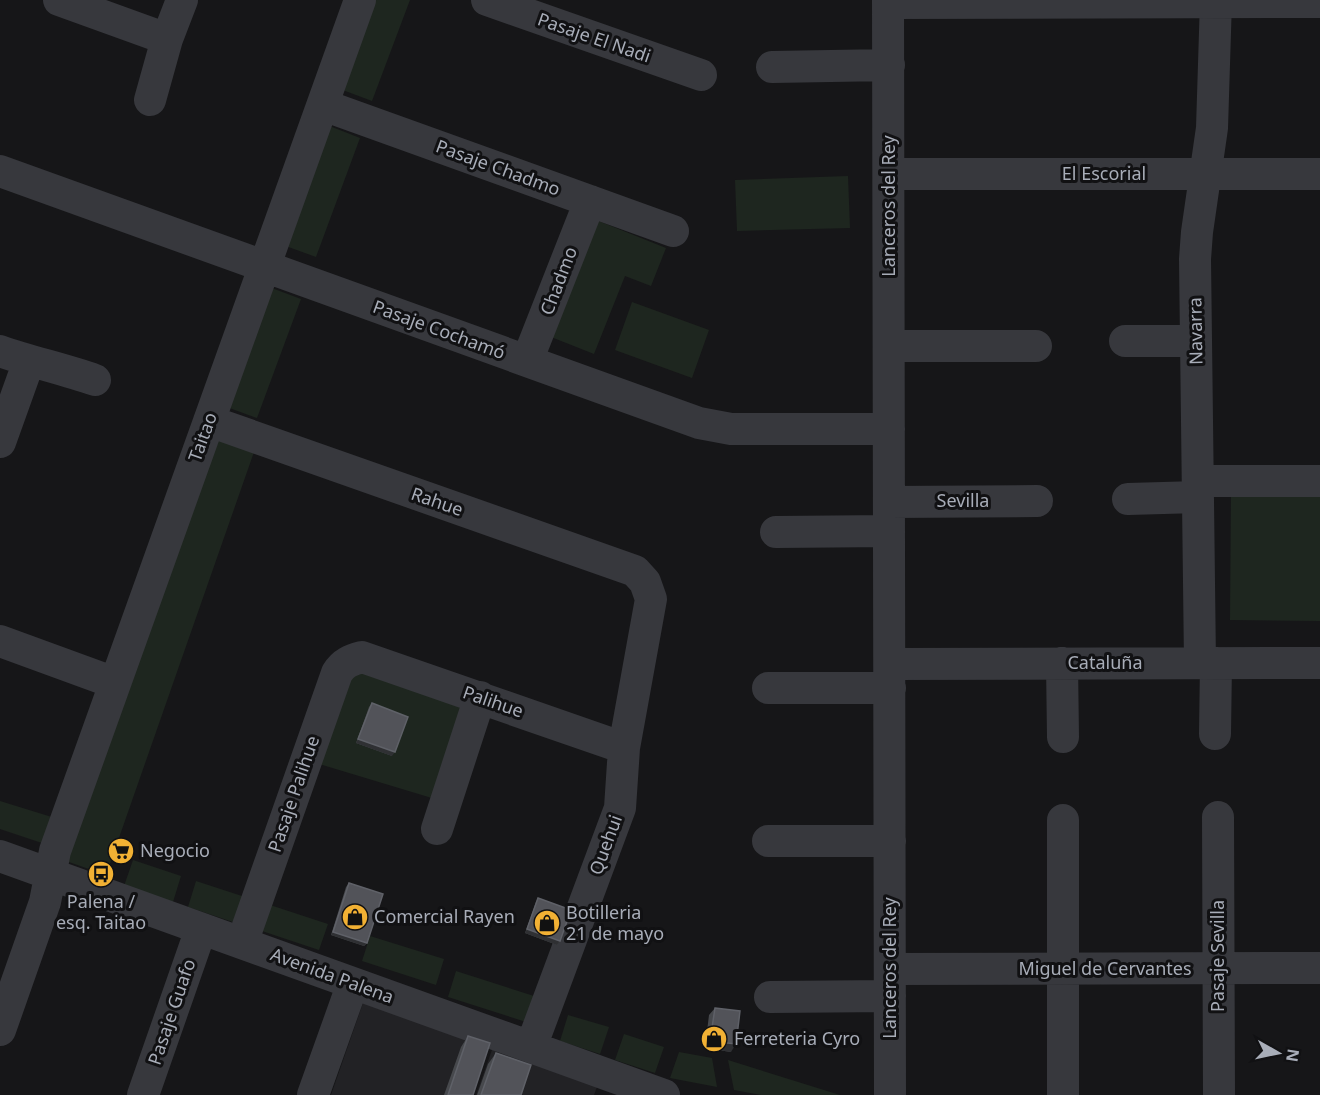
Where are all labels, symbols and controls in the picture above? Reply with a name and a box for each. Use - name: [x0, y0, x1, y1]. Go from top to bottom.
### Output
- street label: Pasaje El Nadi: [535, 6, 654, 68]
- street label: Pasaje Chadmo: [433, 133, 564, 201]
- street label: Lanceros del Rey: [876, 134, 900, 277]
- street label: El Escorial: [1062, 161, 1146, 185]
- street label: Chadmo: [534, 243, 582, 318]
- street label: Pasaje Cochamó: [370, 294, 509, 364]
- street label: Navarra: [1182, 297, 1208, 365]
- street label: Taitao: [182, 409, 222, 465]
- street label: Rahue: [408, 481, 467, 521]
- street label: Sevilla: [937, 488, 989, 512]
- street label: Cataluña: [1067, 650, 1143, 674]
- street label: Palihue: [460, 680, 527, 723]
- street label: Pasaje Palihue: [262, 732, 324, 855]
- street label: Quehui: [583, 811, 627, 878]
- supermarket icon: Negocio: [106, 836, 136, 866]
- place label: Negocio: [140, 838, 210, 862]
- bus stop icon: Palena / esq. Taitao: [86, 859, 116, 889]
- place label: Palena / esq. Taitao: [56, 889, 146, 934]
- street label: Lanceros del Rey: [877, 896, 901, 1039]
- place label: Botilleria 21 de mayo: [566, 900, 664, 945]
- street label: Pasaje Sevilla: [1205, 900, 1229, 1012]
- shop icon: Comercial Rayen: [340, 902, 370, 932]
- place label: Comercial Rayen: [374, 904, 515, 928]
- shop icon: Botilleria 21 de mayo: [532, 908, 562, 938]
- street label: Avenida Palena: [267, 942, 397, 1008]
- street label: Pasaje Guafo: [142, 955, 200, 1068]
- street label: Miguel de Cervantes: [1018, 956, 1192, 980]
- north arrow: [1248, 1023, 1308, 1083]
- shop icon: Ferreteria Cyro: [699, 1024, 729, 1054]
- place label: Ferreteria Cyro: [734, 1026, 860, 1050]
- text: N: [1281, 1047, 1305, 1063]

